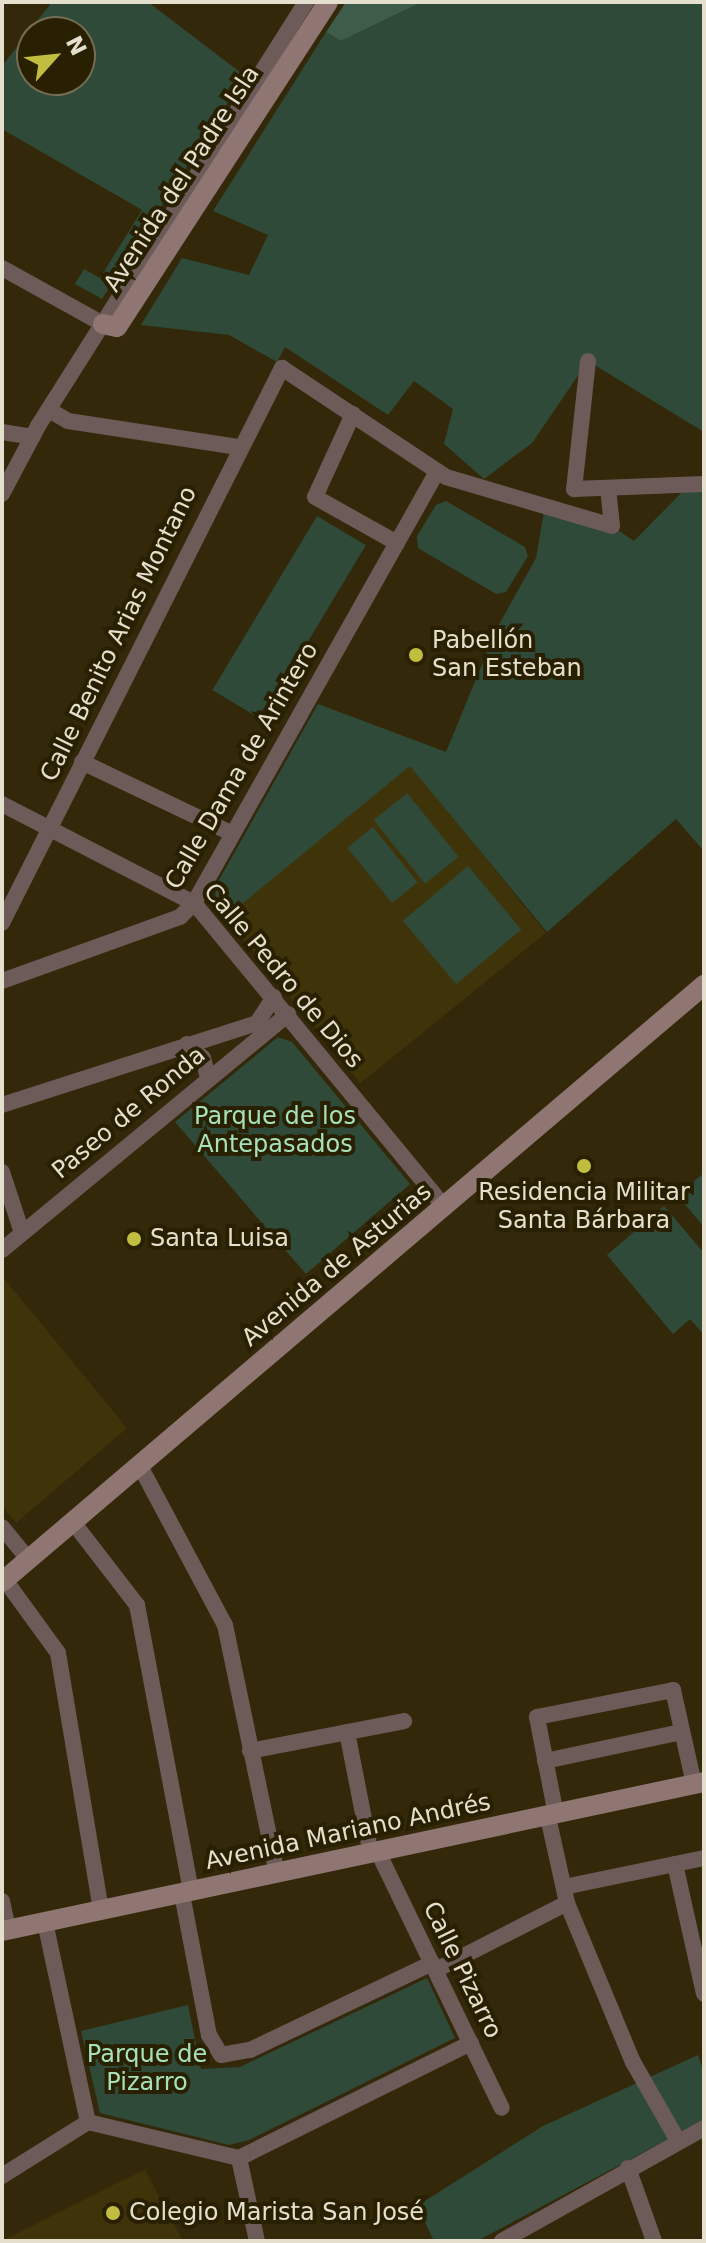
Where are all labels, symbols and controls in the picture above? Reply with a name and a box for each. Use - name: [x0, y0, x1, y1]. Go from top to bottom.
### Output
- north arrow: [16, 16, 96, 96]
- text: N: [61, 32, 91, 60]
- street label: Avenida del Padre Isla: [98, 61, 266, 297]
- street label: Calle Benito Arias Montano: [35, 482, 203, 786]
- place label: Pabellón San Esteban: [432, 627, 582, 683]
- street label: Calle Dama de Arintero: [160, 638, 324, 894]
- marker: Pabellón San Esteban: [407, 646, 425, 664]
- street label: Calle Pedro de Dios: [197, 878, 369, 1074]
- street label: Paseo de Ronda: [47, 1041, 211, 1185]
- park label: Parque de los Antepasados: [194, 1103, 356, 1159]
- marker: Residencia Militar Santa Bárbara: [575, 1157, 593, 1175]
- street label: Avenida de Asturias: [236, 1177, 438, 1353]
- place label: Residencia Militar Santa Bárbara: [478, 1179, 690, 1235]
- place label: Santa Luisa: [150, 1225, 289, 1253]
- marker: Santa Luisa: [125, 1230, 143, 1248]
- street label: Avenida Mariano Andrés: [203, 1788, 493, 1876]
- street label: Calle Pizarro: [416, 1897, 508, 2043]
- park label: Parque de Pizarro: [87, 2041, 207, 2097]
- place label: Colegio Marista San José: [129, 2199, 424, 2227]
- marker: Colegio Marista San José: [104, 2204, 122, 2222]

